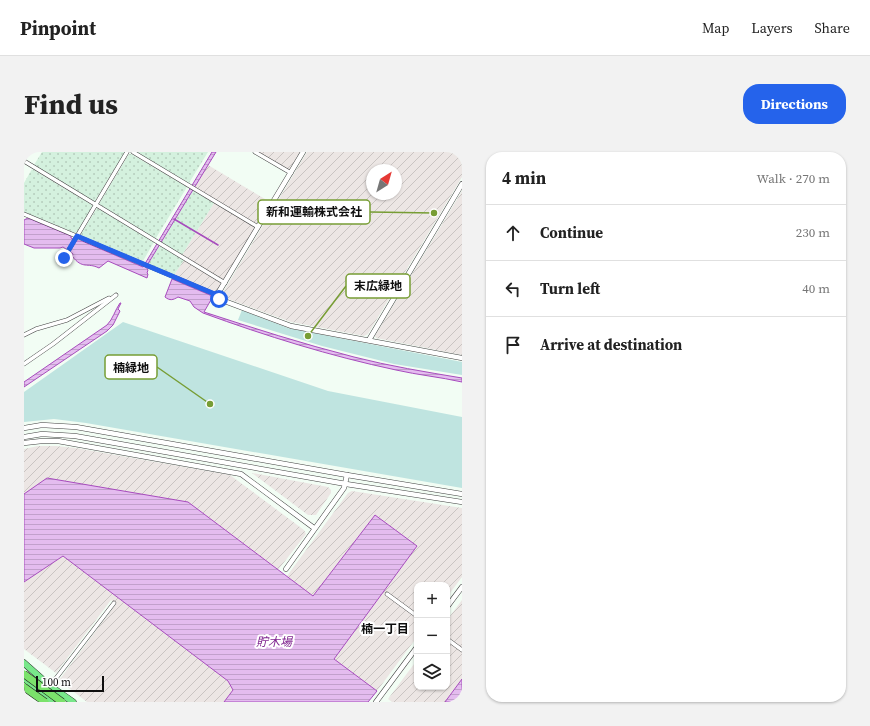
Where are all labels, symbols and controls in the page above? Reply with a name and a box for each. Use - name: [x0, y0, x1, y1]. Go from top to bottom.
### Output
- text: Pinpoint: [20, 15, 96, 41]
- text: Map: [702, 18, 729, 38]
- text: Layers: [751, 18, 793, 38]
- text: Share: [815, 18, 850, 38]
- button: Directions: [743, 84, 846, 124]
- text: Find us: [24, 85, 118, 123]
- north arrow: [366, 164, 402, 200]
- text: 4 min: [502, 166, 546, 190]
- text: Walk · 270 m: [757, 170, 830, 187]
- callout: 新和運輸株式会社: [258, 200, 370, 224]
- text: 新和運輸株式会社: [266, 204, 362, 220]
- icon: ahead: [502, 222, 524, 244]
- text: Continue: [540, 222, 603, 243]
- text: 230 m: [796, 224, 830, 241]
- route end: [55, 249, 73, 267]
- callout: 末広緑地: [346, 274, 410, 298]
- text: 末広緑地: [354, 278, 402, 294]
- icon: left: [502, 278, 524, 300]
- text: Turn left: [540, 278, 600, 299]
- text: 40 m: [802, 280, 830, 297]
- route start: [210, 290, 228, 308]
- icon: arrive: [502, 334, 524, 356]
- text: Arrive at destination: [540, 334, 682, 355]
- callout: 楠緑地: [105, 355, 157, 379]
- text: 楠緑地: [113, 360, 149, 376]
- map controls: [414, 582, 450, 690]
- button: +: [414, 582, 450, 618]
- button: −: [414, 618, 450, 654]
- district label: 楠一丁目: [361, 621, 409, 637]
- water label: 貯木場: [256, 634, 294, 650]
- button: layers: [414, 654, 450, 690]
- scale bar: [36, 674, 104, 693]
- text: 100 m: [42, 675, 71, 690]

